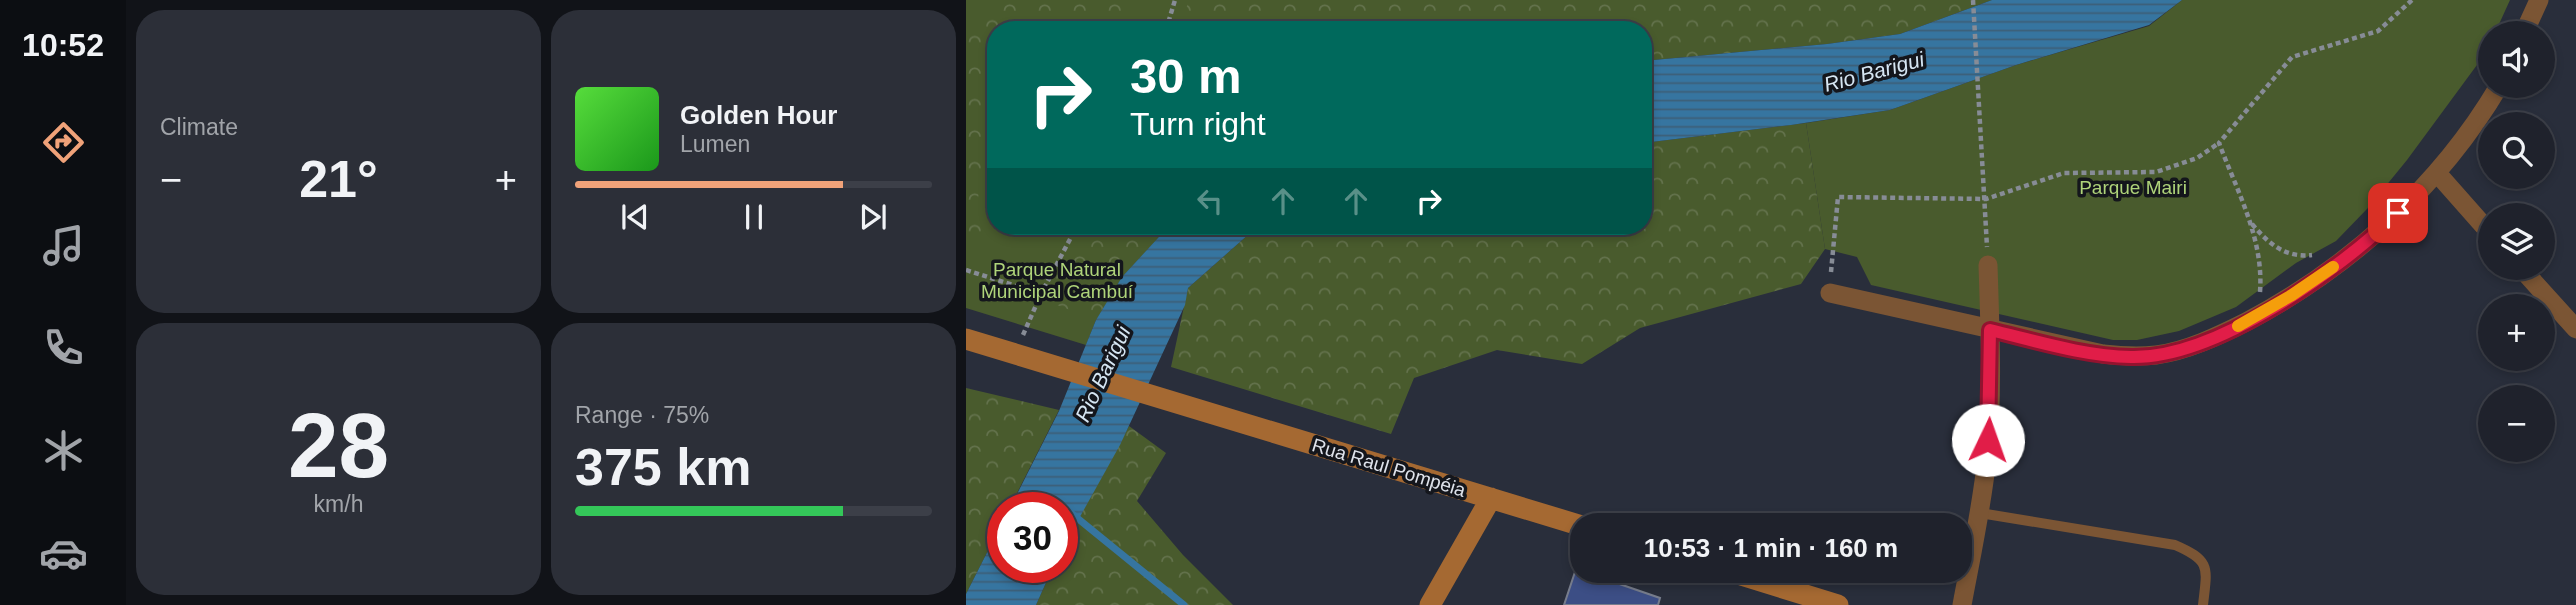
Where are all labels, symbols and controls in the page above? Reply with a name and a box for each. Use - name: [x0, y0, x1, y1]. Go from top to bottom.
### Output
- map controls: [2478, 21, 2555, 462]
- button: sound: [2478, 21, 2555, 98]
- text: 10:52: [22, 27, 104, 63]
- water label: Rio Barigui: [1821, 47, 1928, 96]
- icon: right: [1015, 49, 1106, 140]
- text: 30 m: [1130, 49, 1242, 103]
- text: Golden Hour: [680, 100, 837, 130]
- text: Turn right: [1130, 106, 1266, 142]
- button: search: [2478, 112, 2555, 189]
- text: Climate: [160, 114, 238, 140]
- icon: directions: [39, 118, 88, 167]
- text: Lumen: [680, 131, 750, 157]
- text: 21°: [299, 150, 378, 208]
- text: −: [160, 159, 182, 201]
- text: +: [495, 159, 517, 201]
- park label: Parque Mairi: [2079, 177, 2187, 198]
- icon: left: [1191, 182, 1229, 220]
- icon: ahead: [1264, 182, 1302, 220]
- icon: ahead: [1337, 182, 1375, 220]
- icon: right: [1410, 182, 1448, 220]
- pin: [2368, 183, 2428, 243]
- icon: arrive: [2379, 194, 2417, 232]
- icon: previous: [616, 198, 654, 236]
- icon: pause: [735, 198, 773, 236]
- icon: next: [854, 198, 892, 236]
- button: layers: [2478, 203, 2555, 280]
- icon: music: [39, 221, 88, 270]
- park label: Parque Natural Municipal Cambuí: [981, 259, 1134, 302]
- button: +: [2478, 294, 2555, 371]
- water label: Rio Barigui: [1070, 321, 1135, 425]
- icon: phone: [39, 323, 88, 372]
- button: −: [2478, 385, 2555, 462]
- text: 28: [288, 395, 389, 496]
- text: Range · 75%: [575, 402, 709, 428]
- position arrow: [1951, 403, 2025, 477]
- icon: climate: [39, 426, 88, 475]
- street label: Rua Raul Pompéia: [1310, 434, 1469, 501]
- text: 375 km: [575, 438, 751, 496]
- text: km/h: [314, 491, 363, 517]
- speed limit sign: 30: [987, 492, 1078, 583]
- icon: car: [39, 529, 88, 578]
- text: 10:53 · 1 min · 160 m: [1644, 533, 1898, 563]

